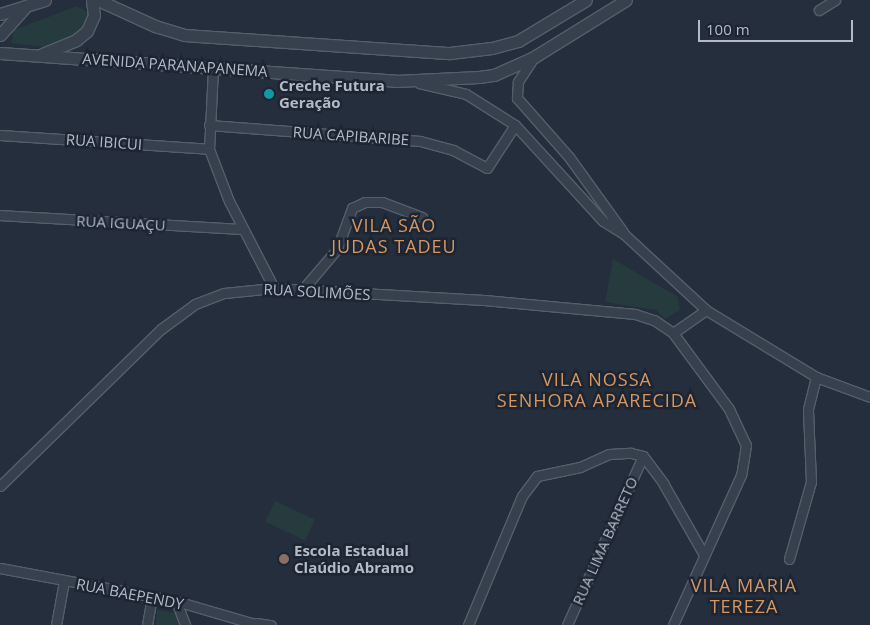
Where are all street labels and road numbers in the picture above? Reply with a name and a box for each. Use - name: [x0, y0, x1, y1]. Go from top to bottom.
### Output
- street label: AVENIDA PARANAPANEMA: [82, 50, 268, 80]
- street label: RUA CAPIBARIBE: [292, 123, 410, 149]
- street label: RUA IBICUI: [65, 130, 143, 154]
- street label: RUA IGUAÇU: [76, 212, 166, 234]
- street label: RUA SOLIMÕES: [263, 280, 371, 304]
- street label: RUA LIMA BARRETO: [569, 474, 641, 608]
- street label: RUA BAEPENDY: [75, 575, 185, 613]

